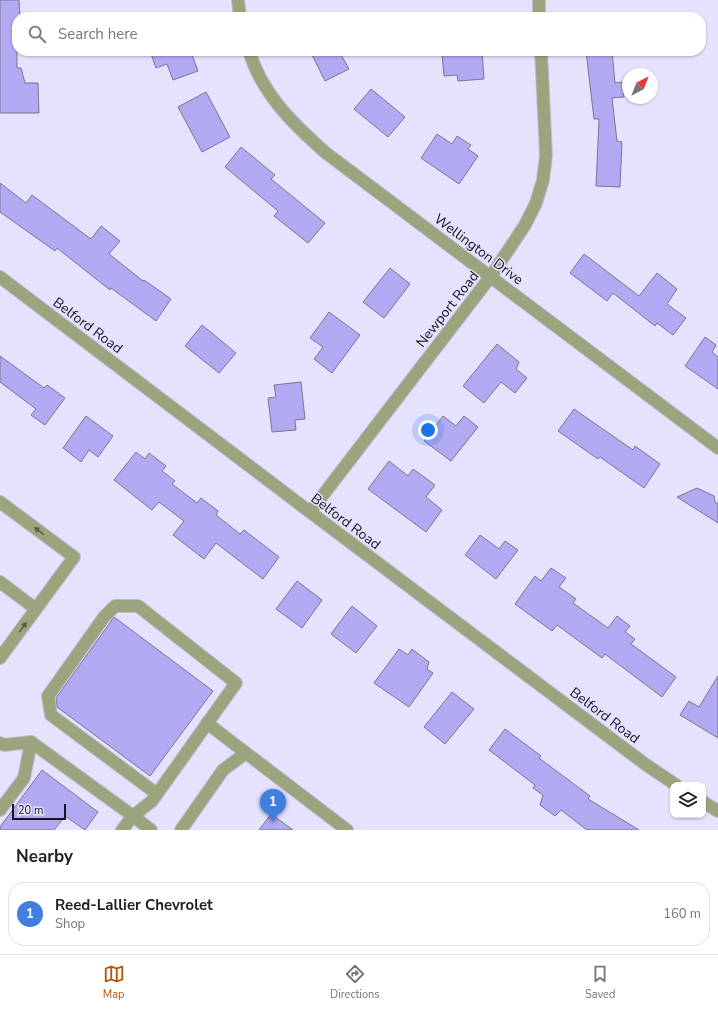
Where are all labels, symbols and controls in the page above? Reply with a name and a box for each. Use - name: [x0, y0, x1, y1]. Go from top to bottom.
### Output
- search box: [12, 12, 706, 56]
- icon: search: [26, 23, 48, 45]
- text: Search here: [58, 24, 138, 44]
- north arrow: [622, 68, 658, 104]
- street label: Wellington Drive: [430, 210, 527, 289]
- street label: Newport Road: [412, 267, 483, 351]
- street label: Belford Road: [49, 293, 126, 358]
- your location: [418, 420, 438, 440]
- street label: Belford Road: [307, 489, 384, 554]
- one-way arrow: [33, 526, 44, 535]
- one-way arrow: [19, 621, 27, 632]
- street label: Belford Road: [566, 683, 643, 748]
- map controls: [670, 782, 706, 818]
- button: layers: [670, 782, 706, 818]
- pin: 1: [260, 789, 286, 822]
- scale bar: [12, 802, 66, 821]
- text: 20 m: [18, 803, 43, 818]
- text: Nearby: [16, 845, 73, 868]
- text: Reed-Lallier Chevrolet: [55, 895, 213, 915]
- text: 1: [26, 905, 34, 923]
- text: 160 m: [663, 905, 701, 923]
- text: Shop: [55, 915, 85, 933]
- tab: Map: [103, 963, 125, 1002]
- tab: Directions: [330, 963, 380, 1002]
- tab: Saved: [585, 963, 615, 1002]

